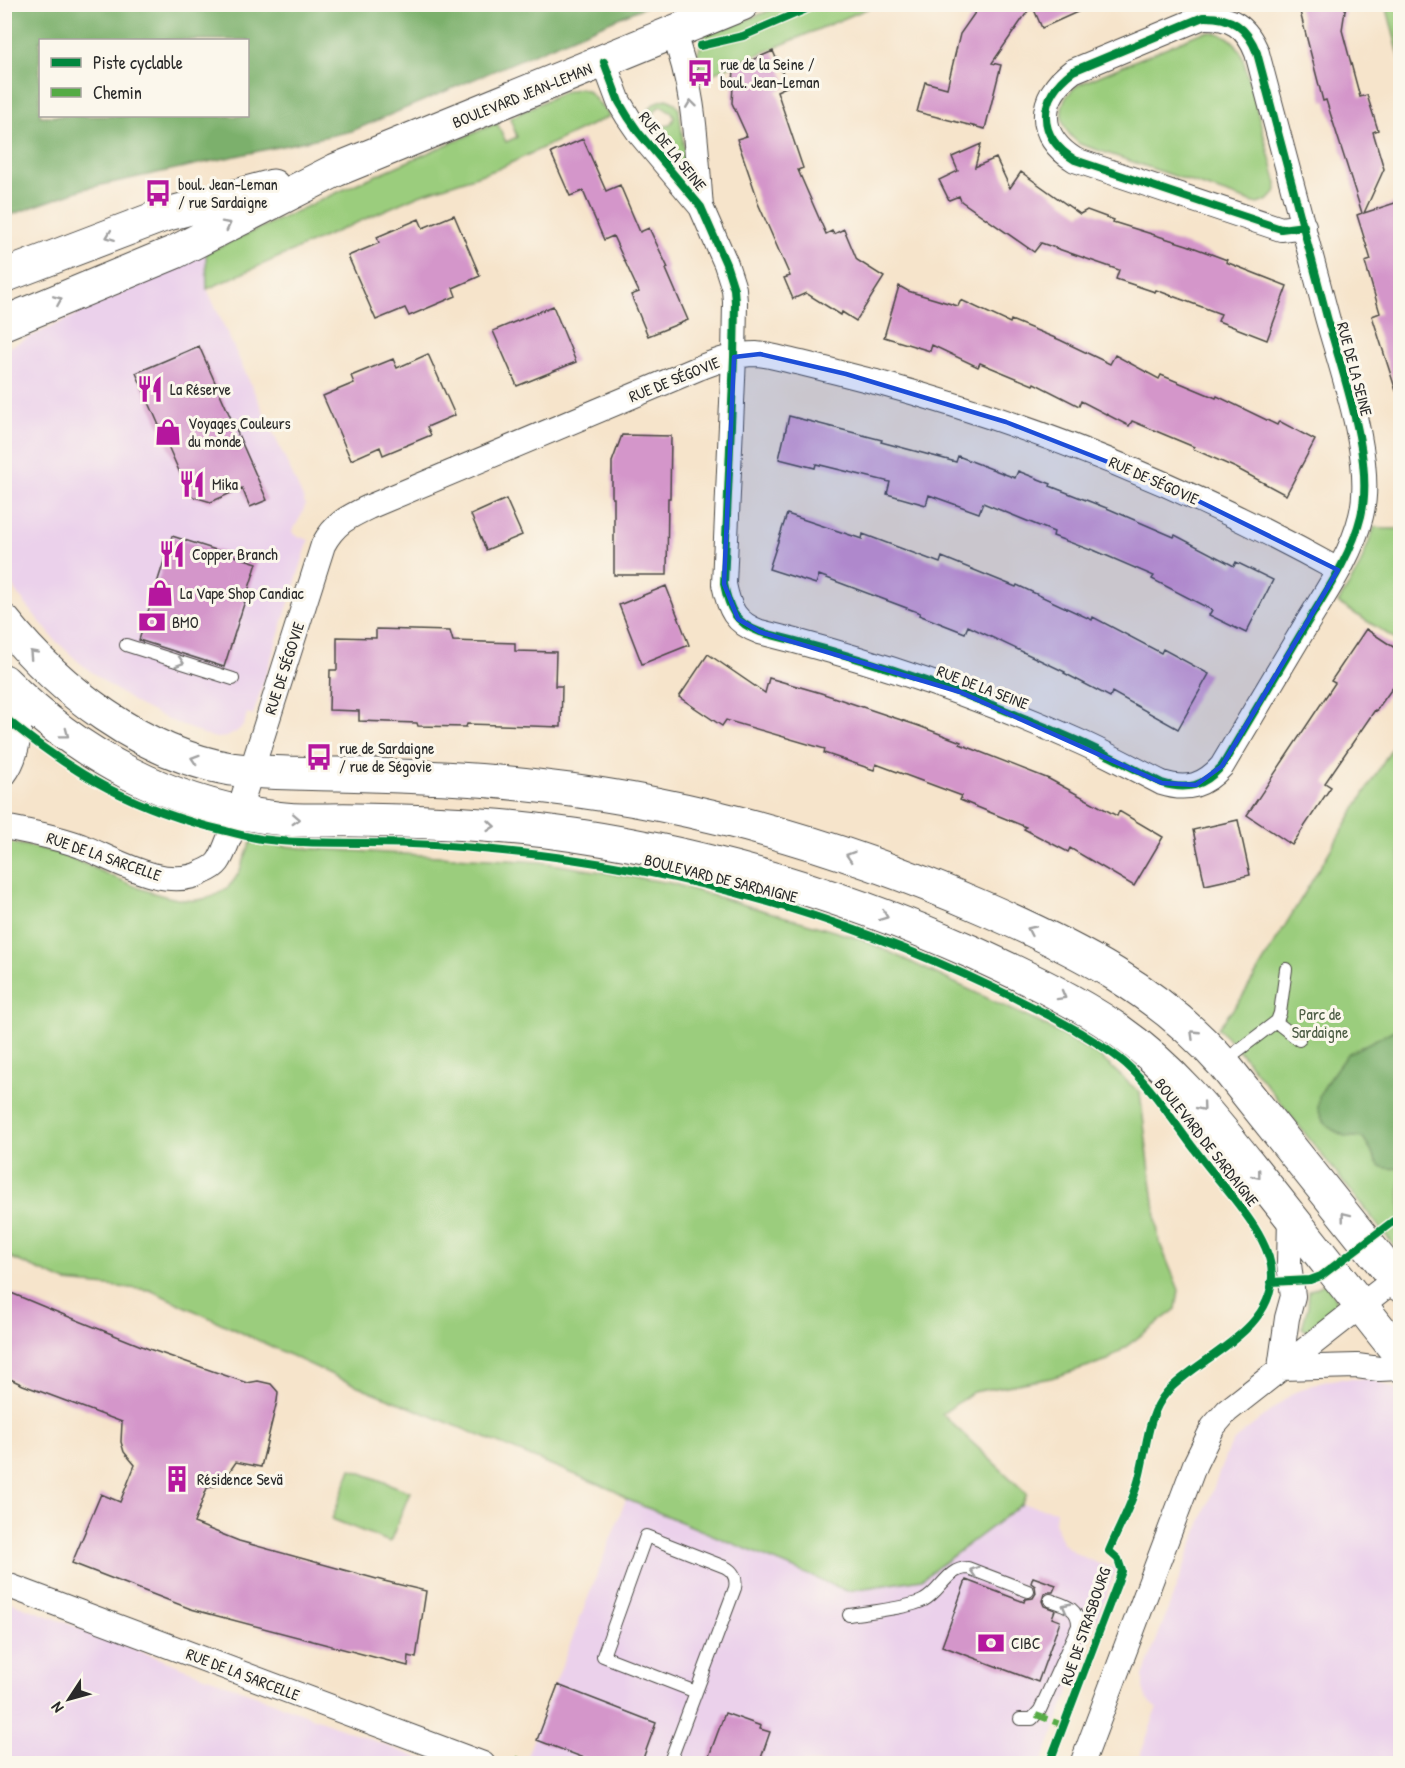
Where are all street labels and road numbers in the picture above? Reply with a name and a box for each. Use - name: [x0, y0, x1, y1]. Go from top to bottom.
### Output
- street label: BOULEVARD JEAN-LEMAN: [449, 57, 595, 133]
- street label: RUE DE LA SEINE: [634, 107, 712, 195]
- street label: RUE DE LA SEINE: [1332, 320, 1378, 418]
- street label: RUE DE SÉGOVIE: [625, 351, 723, 407]
- street label: RUE DE SÉGOVIE: [1106, 450, 1202, 510]
- street label: RUE DE SÉGOVIE: [259, 619, 309, 717]
- street label: RUE DE LA SEINE: [934, 659, 1032, 715]
- street label: RUE DE LA SARCELLE: [44, 826, 164, 886]
- street label: BOULEVARD DE SARDAIGNE: [642, 848, 800, 908]
- street label: BOULEVARD DE SARDAIGNE: [1150, 1073, 1264, 1211]
- street label: RUE DE STRASBOURG: [1055, 1564, 1116, 1688]
- street label: RUE DE LA SARCELLE: [183, 1642, 303, 1706]

